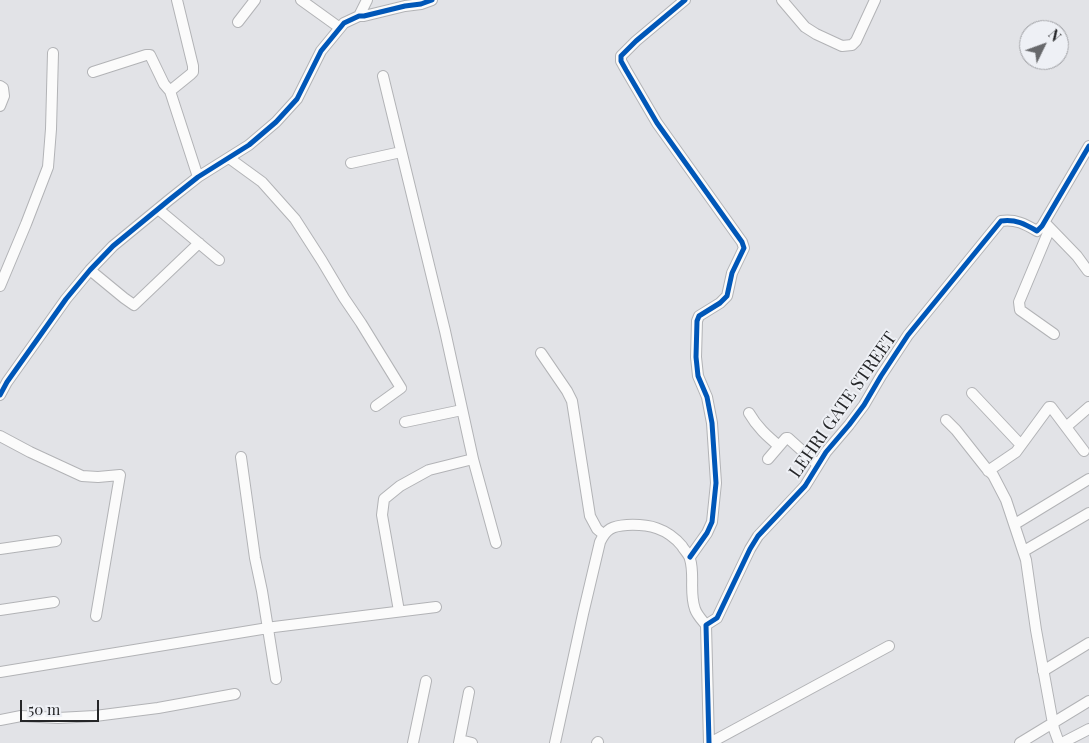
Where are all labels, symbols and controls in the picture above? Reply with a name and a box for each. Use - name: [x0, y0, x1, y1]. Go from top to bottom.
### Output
- north arrow: [1019, 20, 1069, 70]
- text: N: [1044, 25, 1065, 45]
- street label: LEHRI GATE STREET: [785, 328, 901, 482]
- scale bar: [22, 690, 101, 722]
- text: 50 m: [28, 699, 60, 719]

